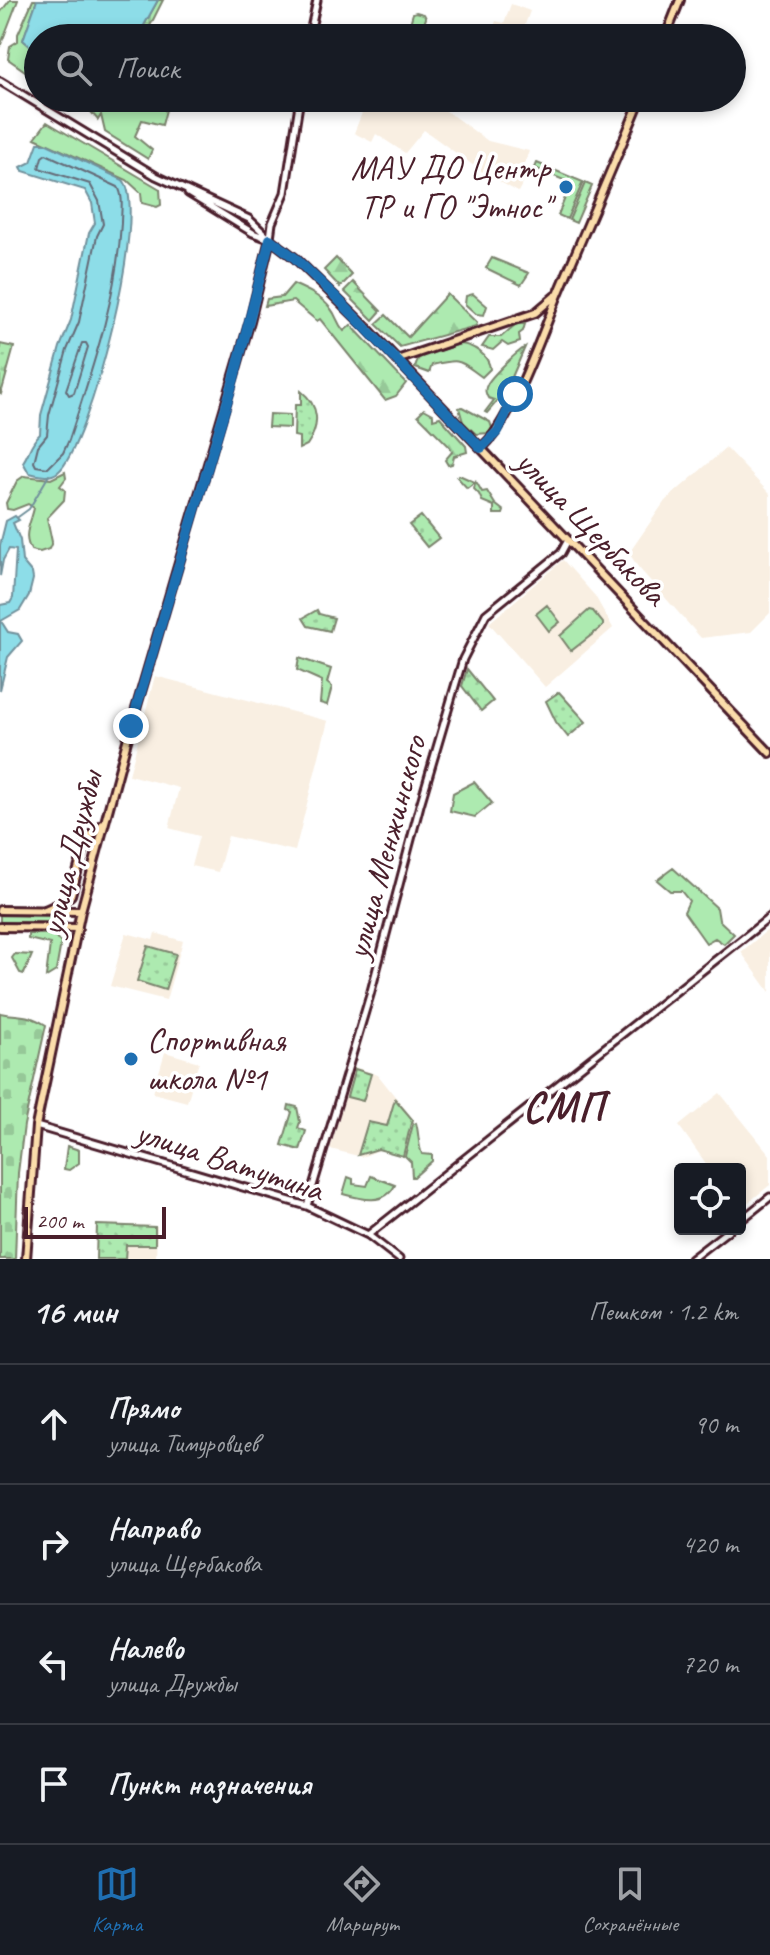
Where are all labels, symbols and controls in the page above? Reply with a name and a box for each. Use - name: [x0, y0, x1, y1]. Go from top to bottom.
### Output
- search box: [24, 24, 746, 112]
- icon: search: [52, 46, 96, 90]
- text: Поиск: [116, 49, 179, 87]
- place label: МАУ ДО Центр ТР и ГО "Этнос": [351, 146, 557, 228]
- marker: МАУ ДО Центр ТР и ГО "Этнос": [557, 178, 575, 196]
- route start: [497, 376, 533, 412]
- street label: улица Щербакова: [505, 439, 678, 616]
- route end: [113, 708, 149, 744]
- street label: улица Менжинского: [335, 729, 436, 965]
- street label: улица Дружбы: [29, 763, 112, 942]
- place label: Спортивная школа №1: [147, 1018, 287, 1100]
- marker: Спортивная школа №1: [122, 1050, 140, 1068]
- district label: СМП: [523, 1081, 611, 1134]
- street label: улица Ватутина: [129, 1109, 331, 1212]
- map controls: [674, 1163, 746, 1235]
- button: locate: [674, 1163, 746, 1235]
- scale bar: [24, 1203, 166, 1239]
- text: 200 m: [36, 1207, 83, 1235]
- text: 16 мин: [32, 1290, 117, 1333]
- text: Пешком · 1.2 km: [589, 1295, 738, 1328]
- text: Прямо: [108, 1389, 179, 1427]
- icon: ahead: [32, 1402, 76, 1446]
- text: 90 m: [694, 1408, 738, 1441]
- text: улица Тимуровцев: [108, 1427, 258, 1460]
- text: Направо: [108, 1509, 200, 1547]
- icon: right: [32, 1522, 76, 1566]
- text: 420 m: [682, 1528, 738, 1561]
- text: улица Щербакова: [108, 1547, 261, 1580]
- text: Налево: [108, 1629, 184, 1667]
- icon: left: [32, 1642, 76, 1686]
- text: 720 m: [682, 1648, 738, 1681]
- text: улица Дружбы: [108, 1667, 236, 1700]
- icon: arrive: [32, 1762, 76, 1806]
- text: Пункт назначения: [108, 1765, 311, 1803]
- tab: Карта: [92, 1862, 142, 1938]
- tab: Маршрут: [326, 1862, 399, 1938]
- tab: Сохранённые: [583, 1862, 678, 1938]

